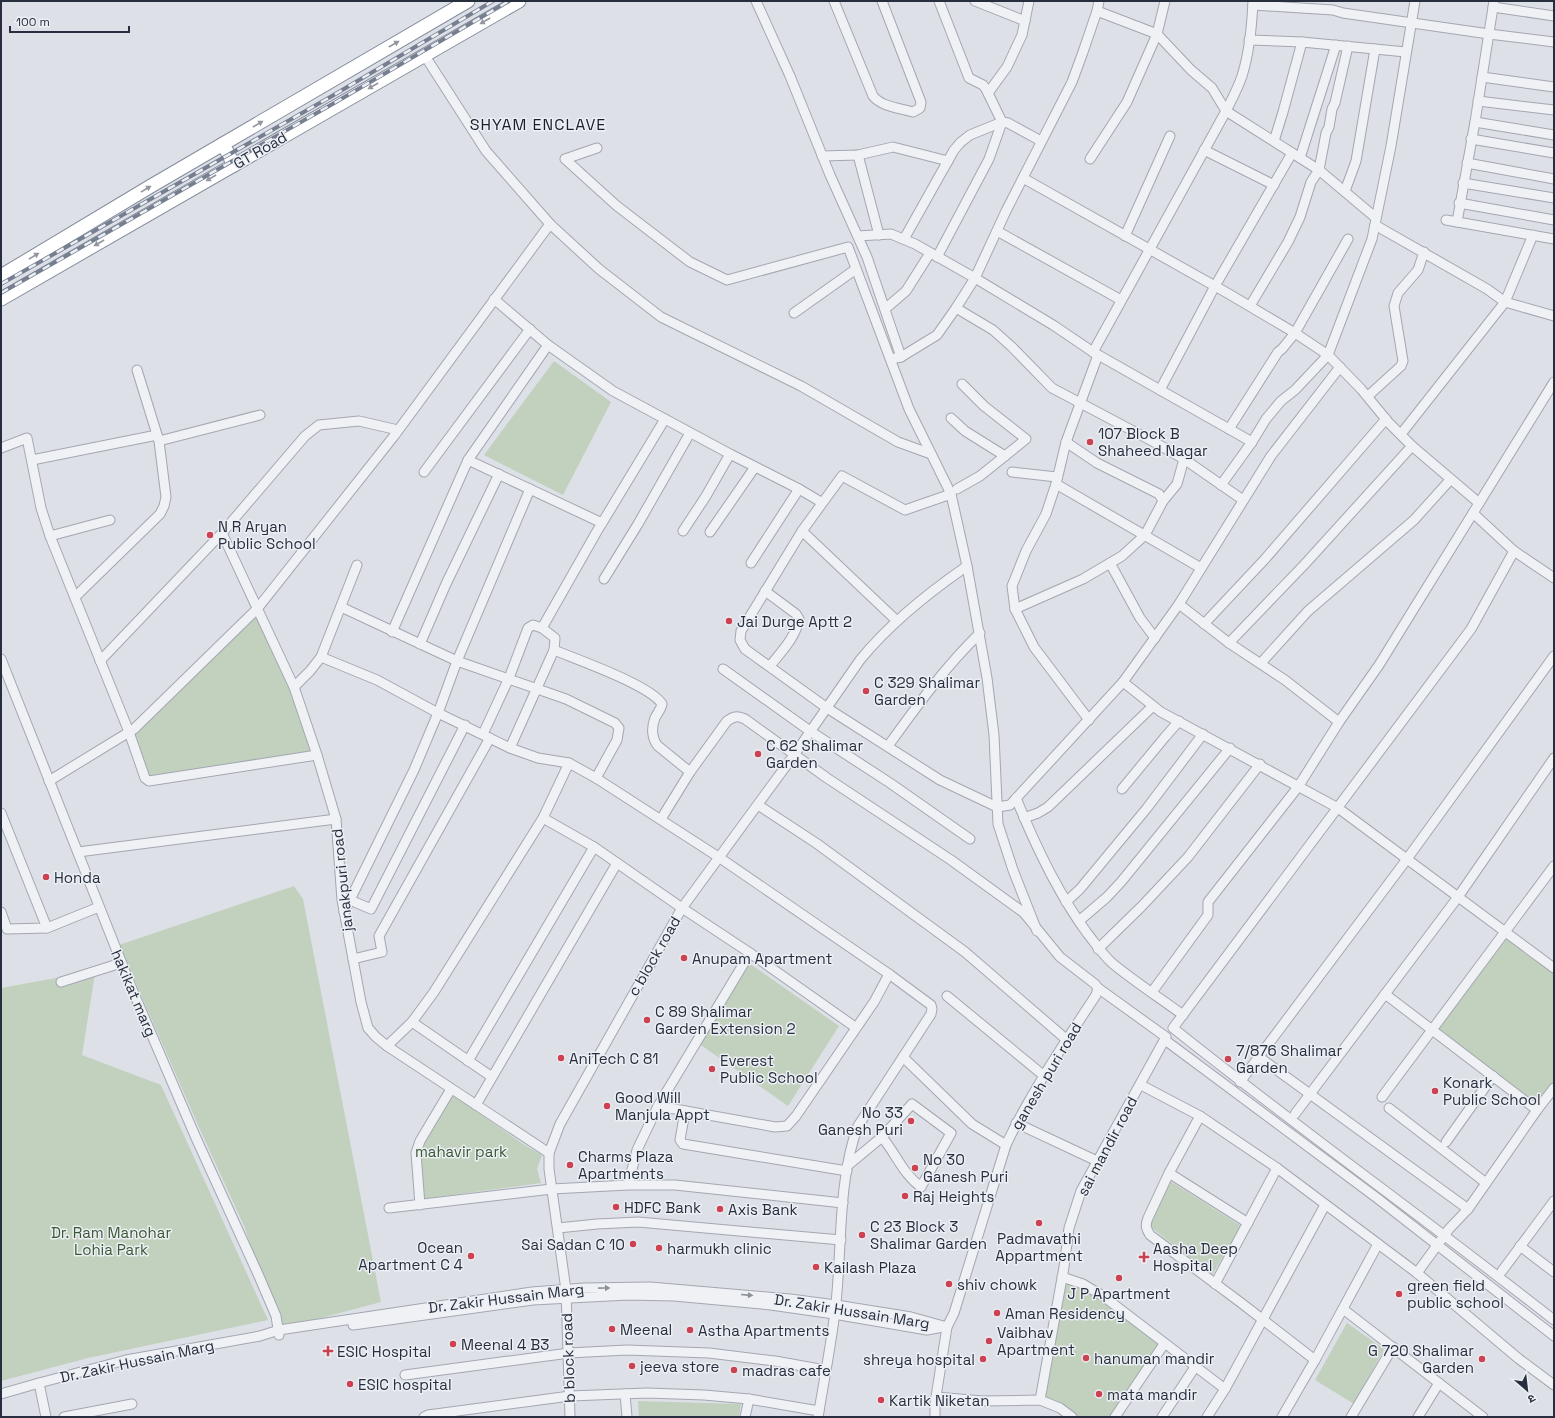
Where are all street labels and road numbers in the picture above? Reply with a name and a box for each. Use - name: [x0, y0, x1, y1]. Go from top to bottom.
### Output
- street label: GT Road: [230, 127, 290, 173]
- street label: janakpuri road: [327, 828, 357, 933]
- street label: c block road: [624, 913, 684, 999]
- street label: hakikat marg: [107, 947, 161, 1039]
- street label: ganesh puri road: [1006, 1019, 1086, 1133]
- street label: sai mandir road: [1073, 1093, 1141, 1199]
- street label: Dr. Zakir Hussain Marg: [427, 1279, 585, 1317]
- street label: Dr. Zakir Hussain Marg: [773, 1289, 931, 1333]
- street label: b block road: [557, 1313, 579, 1403]
- street label: Dr. Zakir Hussain Marg: [58, 1335, 216, 1387]

